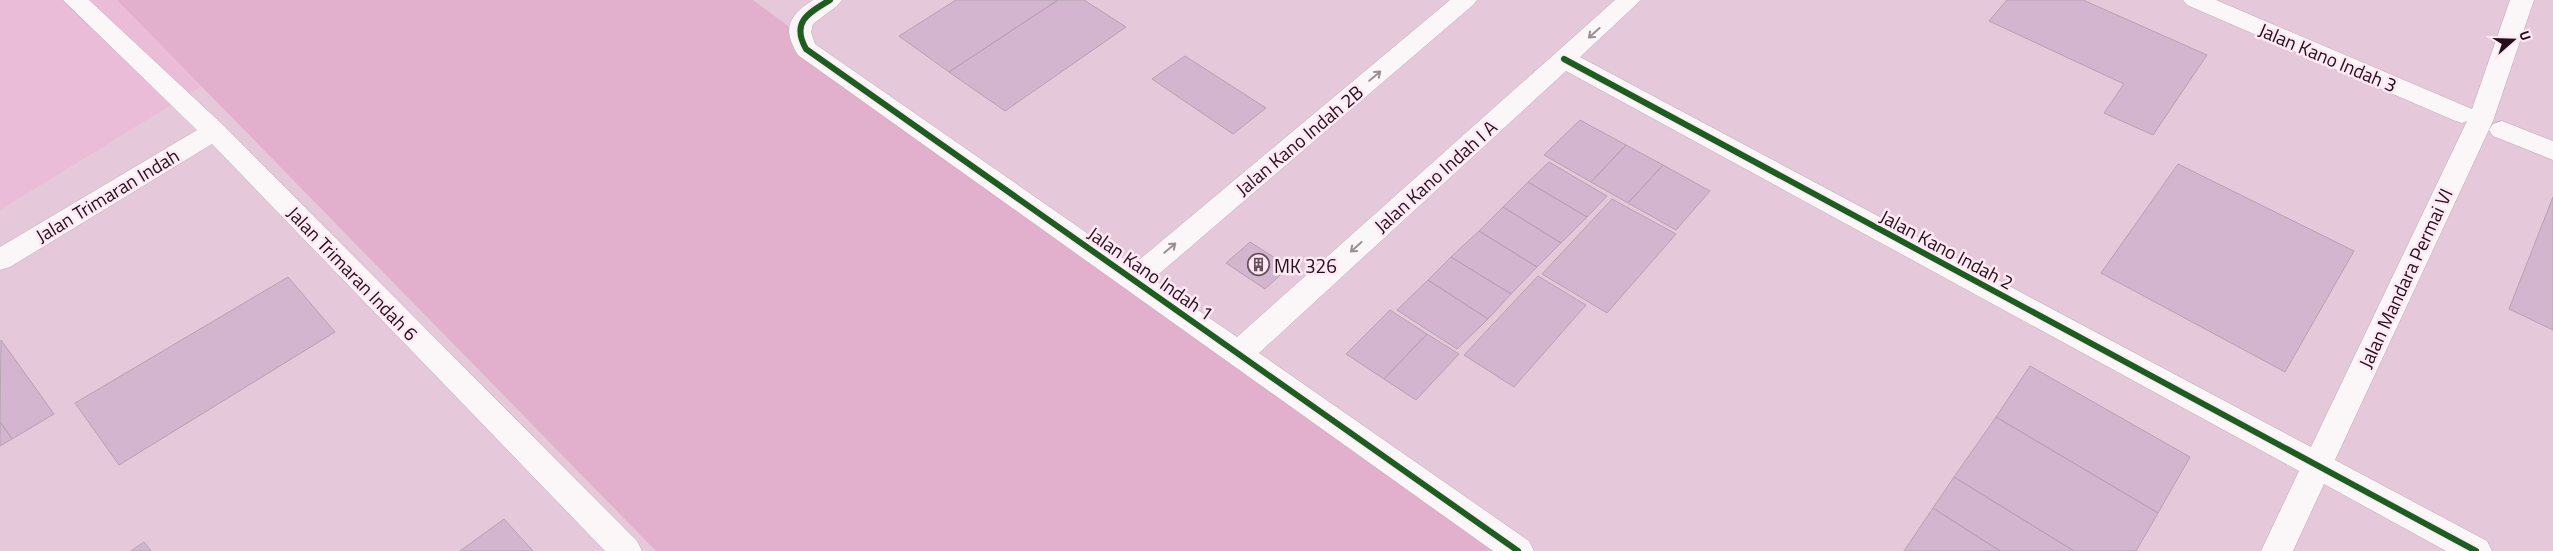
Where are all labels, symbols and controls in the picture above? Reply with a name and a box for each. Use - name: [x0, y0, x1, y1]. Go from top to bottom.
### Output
- street label: Jalan Kano Indah 3: [2254, 15, 2402, 99]
- north arrow: [2488, 15, 2538, 65]
- one-way arrow: [1587, 27, 1600, 39]
- text: U: [2514, 27, 2537, 43]
- one-way arrow: [1368, 71, 1381, 82]
- street label: Jalan Kano Indah 2B: [1229, 78, 1369, 202]
- street label: Jalan Kano Indah I A: [1367, 113, 1503, 239]
- street label: Jalan Trimaran Indah: [30, 141, 184, 249]
- street label: Jalan Mandara Permai VI: [2351, 183, 2459, 373]
- street label: Jalan Trimaran Indah 6: [281, 199, 425, 347]
- street label: Jalan Kano Indah 2: [1875, 202, 2019, 296]
- street label: Jalan Kano Indah 1: [1082, 219, 1220, 327]
- one-way arrow: [1349, 241, 1362, 253]
- one-way arrow: [1163, 243, 1176, 254]
- place label: MK 326: [1274, 251, 1337, 280]
- building icon: MK 326: [1246, 253, 1270, 277]

